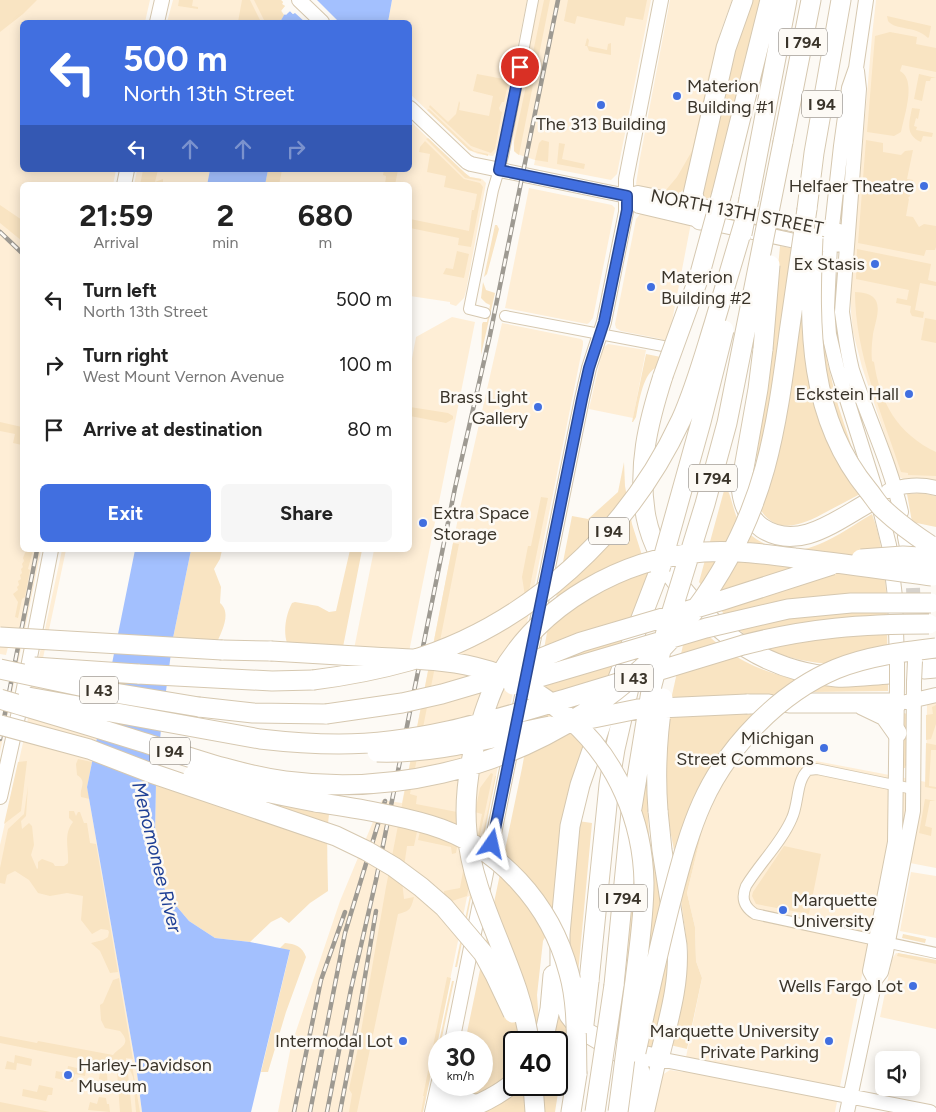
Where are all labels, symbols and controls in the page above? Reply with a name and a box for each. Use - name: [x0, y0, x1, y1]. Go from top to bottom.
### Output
- road number: I 794: [779, 28, 827, 56]
- text: 500 m: [123, 38, 228, 80]
- icon: left: [40, 40, 105, 105]
- pin: [499, 46, 541, 88]
- icon: arrive: [506, 53, 534, 81]
- place label: Materion Building #1: [687, 75, 775, 118]
- text: North 13th Street: [123, 80, 295, 107]
- marker: Materion Building #1: [671, 90, 683, 102]
- road number: I 94: [802, 90, 842, 118]
- marker: The 313 Building: [595, 99, 607, 111]
- place label: The 313 Building: [536, 113, 666, 135]
- icon: left: [123, 135, 151, 163]
- icon: ahead: [176, 135, 204, 163]
- icon: ahead: [229, 135, 257, 163]
- icon: right: [282, 135, 310, 163]
- place label: Helfaer Theatre: [789, 175, 914, 197]
- marker: Helfaer Theatre: [918, 180, 930, 192]
- street label: NORTH 13TH STREET: [649, 184, 825, 240]
- text: 21:59: [79, 197, 153, 234]
- text: 2: [217, 197, 234, 234]
- text: 680: [298, 197, 353, 234]
- text: Arrival: [94, 233, 139, 252]
- text: min: [212, 233, 238, 252]
- text: m: [318, 233, 332, 252]
- place label: Ex Stasis: [793, 253, 865, 275]
- marker: Ex Stasis: [869, 258, 881, 270]
- place label: Materion Building #2: [661, 266, 751, 309]
- text: Turn left: [83, 279, 157, 302]
- marker: Materion Building #2: [645, 281, 657, 293]
- icon: left: [40, 286, 68, 314]
- text: 500 m: [336, 288, 392, 311]
- text: North 13th Street: [83, 302, 208, 321]
- text: Turn right: [83, 344, 169, 367]
- icon: right: [40, 351, 68, 379]
- text: 100 m: [339, 353, 392, 376]
- text: West Mount Vernon Avenue: [83, 367, 284, 386]
- place label: Eckstein Hall: [796, 383, 899, 405]
- place label: Brass Light Gallery: [440, 386, 529, 429]
- marker: Eckstein Hall: [903, 388, 915, 400]
- marker: Brass Light Gallery: [532, 401, 544, 413]
- icon: arrive: [40, 416, 68, 444]
- text: Arrive at destination: [83, 418, 262, 441]
- text: 80 m: [347, 418, 392, 441]
- road number: I 794: [689, 464, 737, 492]
- button: Exit: [40, 484, 211, 542]
- button: Share: [221, 484, 392, 542]
- place label: Extra Space Storage: [433, 502, 529, 545]
- marker: Extra Space Storage: [417, 517, 429, 529]
- road number: I 94: [589, 518, 629, 544]
- road number: I 43: [615, 664, 653, 691]
- road number: I 43: [80, 676, 118, 704]
- place label: Michigan Street Commons: [676, 727, 814, 770]
- road number: I 94: [150, 738, 190, 764]
- marker: Michigan Street Commons: [818, 742, 830, 754]
- water label: Menomonee River: [127, 779, 187, 935]
- position arrow: [465, 817, 517, 869]
- road number: I 794: [599, 884, 647, 911]
- place label: Marquette University: [793, 889, 877, 932]
- marker: Marquette University: [777, 904, 789, 916]
- place label: Wells Fargo Lot: [779, 975, 903, 997]
- marker: Wells Fargo Lot: [907, 980, 919, 992]
- place label: Marquette University Private Parking: [650, 1020, 820, 1063]
- place label: Intermodal Lot: [275, 1030, 393, 1052]
- speed limit sign: 40: [503, 1031, 568, 1096]
- marker: Intermodal Lot: [397, 1035, 409, 1047]
- marker: Marquette University Private Parking: [823, 1035, 835, 1047]
- text: 30: [445, 1042, 476, 1072]
- map controls: [875, 1051, 920, 1096]
- button: sound: [875, 1051, 920, 1096]
- place label: Harley-Davidson Museum: [78, 1054, 212, 1097]
- marker: Harley-Davidson Museum: [62, 1069, 74, 1081]
- text: km/h: [447, 1069, 474, 1083]

